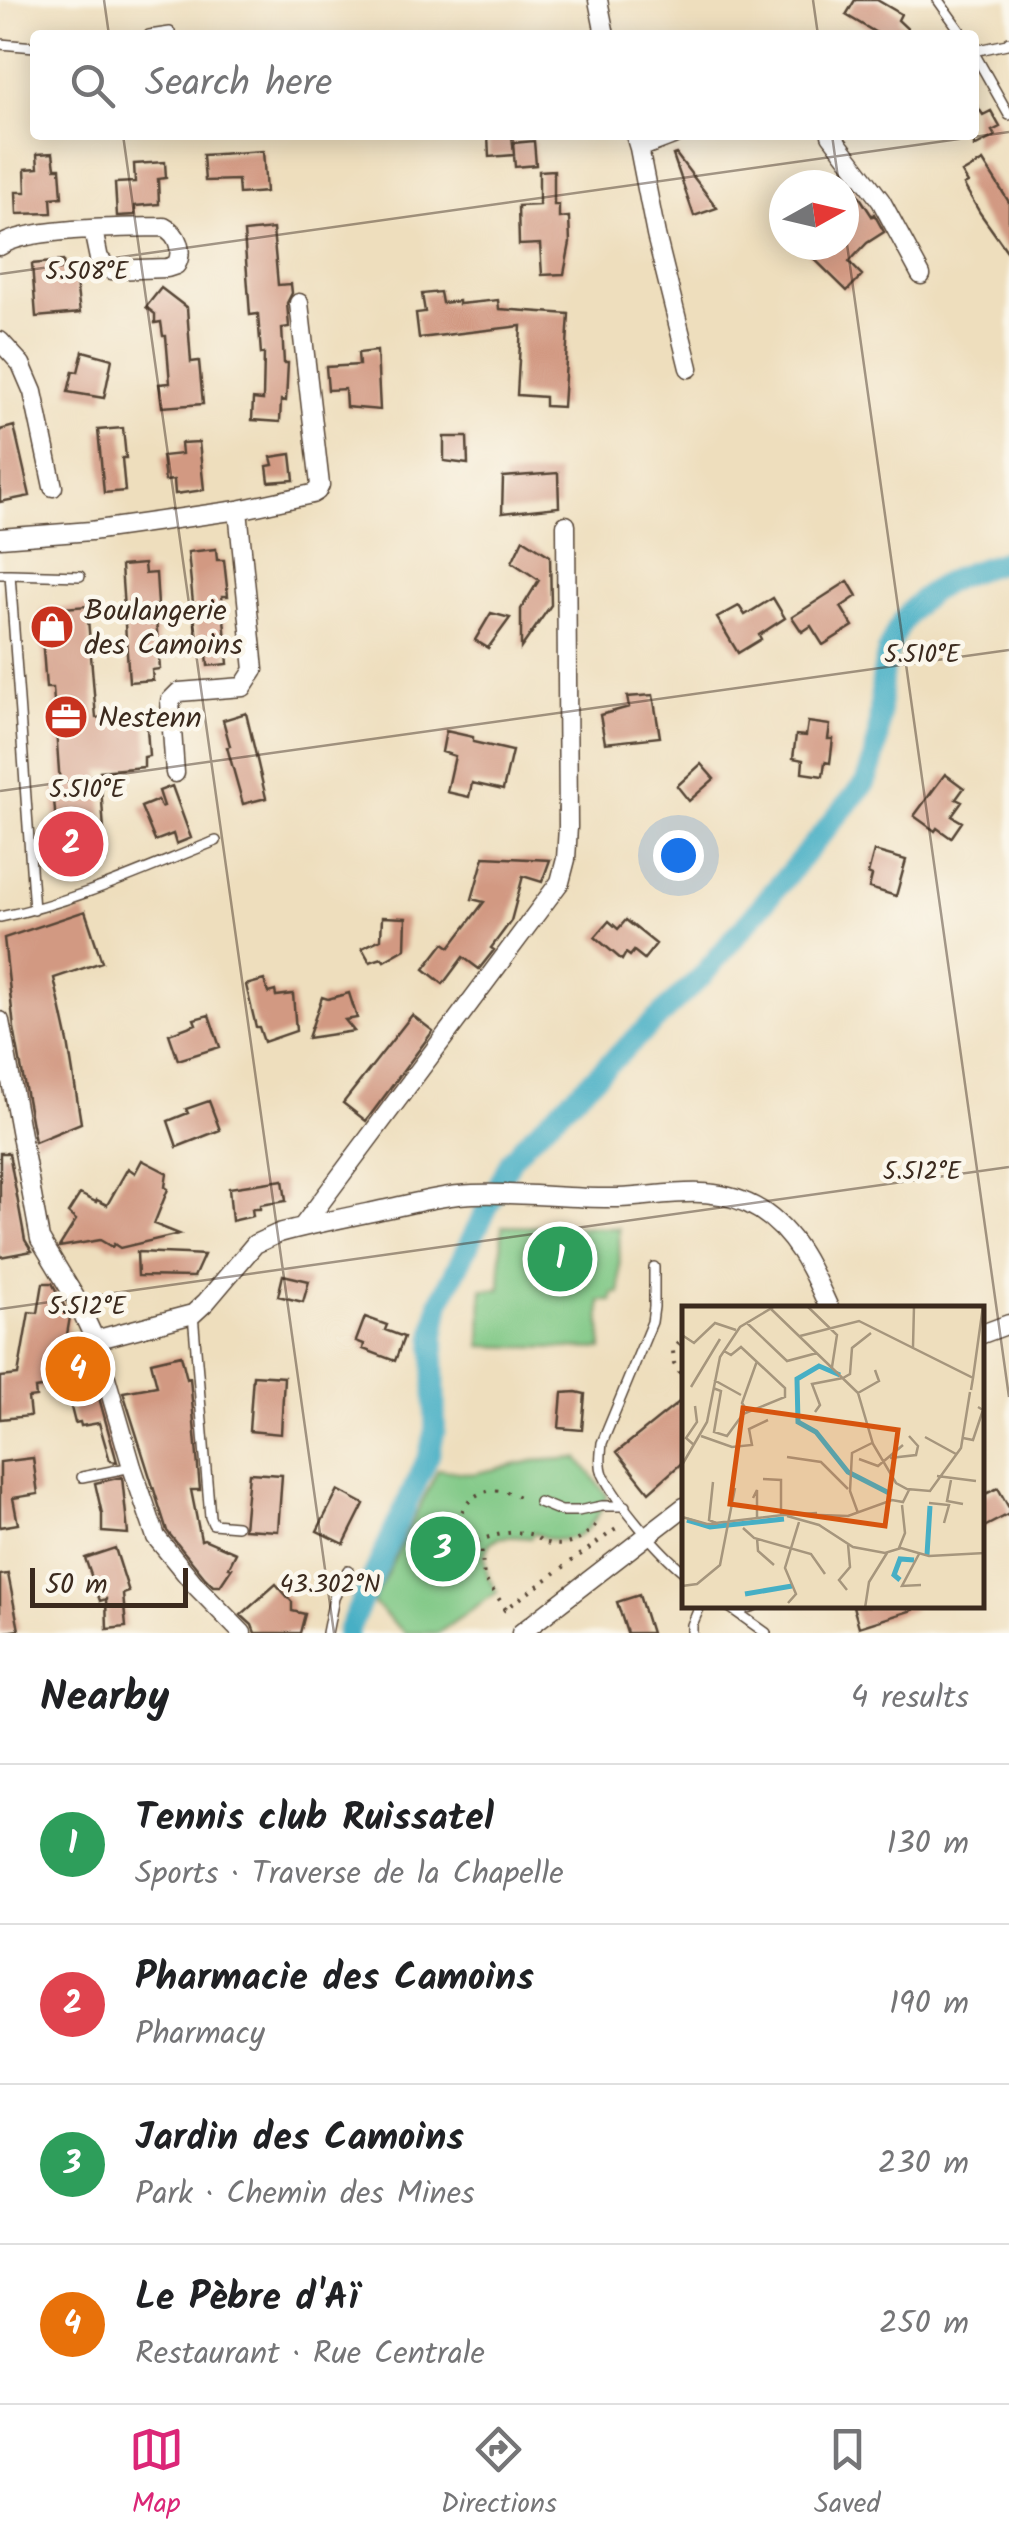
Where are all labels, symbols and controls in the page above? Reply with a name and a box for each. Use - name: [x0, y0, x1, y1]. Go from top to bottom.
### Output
- search box: [30, 30, 979, 140]
- text: Search here: [145, 55, 332, 115]
- icon: search: [65, 58, 120, 113]
- north arrow: [769, 170, 859, 260]
- text: 5.508°E: [45, 252, 130, 292]
- place label: Boulangerie des Camoins: [84, 588, 243, 670]
- shop icon: Boulangerie des Camoins: [29, 604, 75, 650]
- text: 5.510°E: [884, 635, 961, 675]
- office icon: Nestenn: [43, 694, 89, 740]
- place label: Nestenn: [98, 695, 202, 743]
- text: 5.510°E: [49, 770, 126, 810]
- pin: 2: [38, 806, 104, 882]
- your location: [653, 830, 704, 881]
- text: 5.512°E: [883, 1152, 962, 1192]
- pin: 1: [528, 1222, 592, 1296]
- text: 5.512°E: [48, 1287, 127, 1327]
- inset map: [682, 1306, 984, 1608]
- pin: 4: [46, 1332, 110, 1406]
- pin: 3: [410, 1512, 476, 1586]
- scale bar: [30, 1563, 188, 1608]
- text: 50 m: [45, 1563, 108, 1608]
- text: 43.302°N: [280, 1565, 380, 1605]
- text: Nearby: [40, 1665, 169, 1732]
- text: 4 results: [851, 1673, 969, 1724]
- text: Tennis club Ruissatel: [135, 1789, 494, 1849]
- text: 1: [68, 1819, 77, 1870]
- text: 130 m: [886, 1819, 969, 1870]
- text: Sports · Traverse de la Chapelle: [135, 1849, 564, 1900]
- text: Pharmacie des Camoins: [135, 1949, 534, 2009]
- text: 2: [63, 1979, 82, 2030]
- text: 190 m: [889, 1979, 969, 2030]
- text: Pharmacy: [135, 2009, 265, 2060]
- text: Jardin des Camoins: [135, 2109, 464, 2169]
- text: 3: [64, 2139, 81, 2190]
- text: 230 m: [878, 2139, 969, 2190]
- text: Park · Chemin des Mines: [135, 2169, 475, 2220]
- text: Le Pèbre d'Aï: [135, 2269, 358, 2329]
- text: 4: [64, 2299, 81, 2350]
- text: 250 m: [879, 2299, 969, 2350]
- text: Restaurant · Rue Centrale: [135, 2329, 485, 2380]
- tab: Map: [129, 2422, 184, 2527]
- tab: Directions: [441, 2422, 557, 2527]
- tab: Saved: [814, 2422, 880, 2527]

